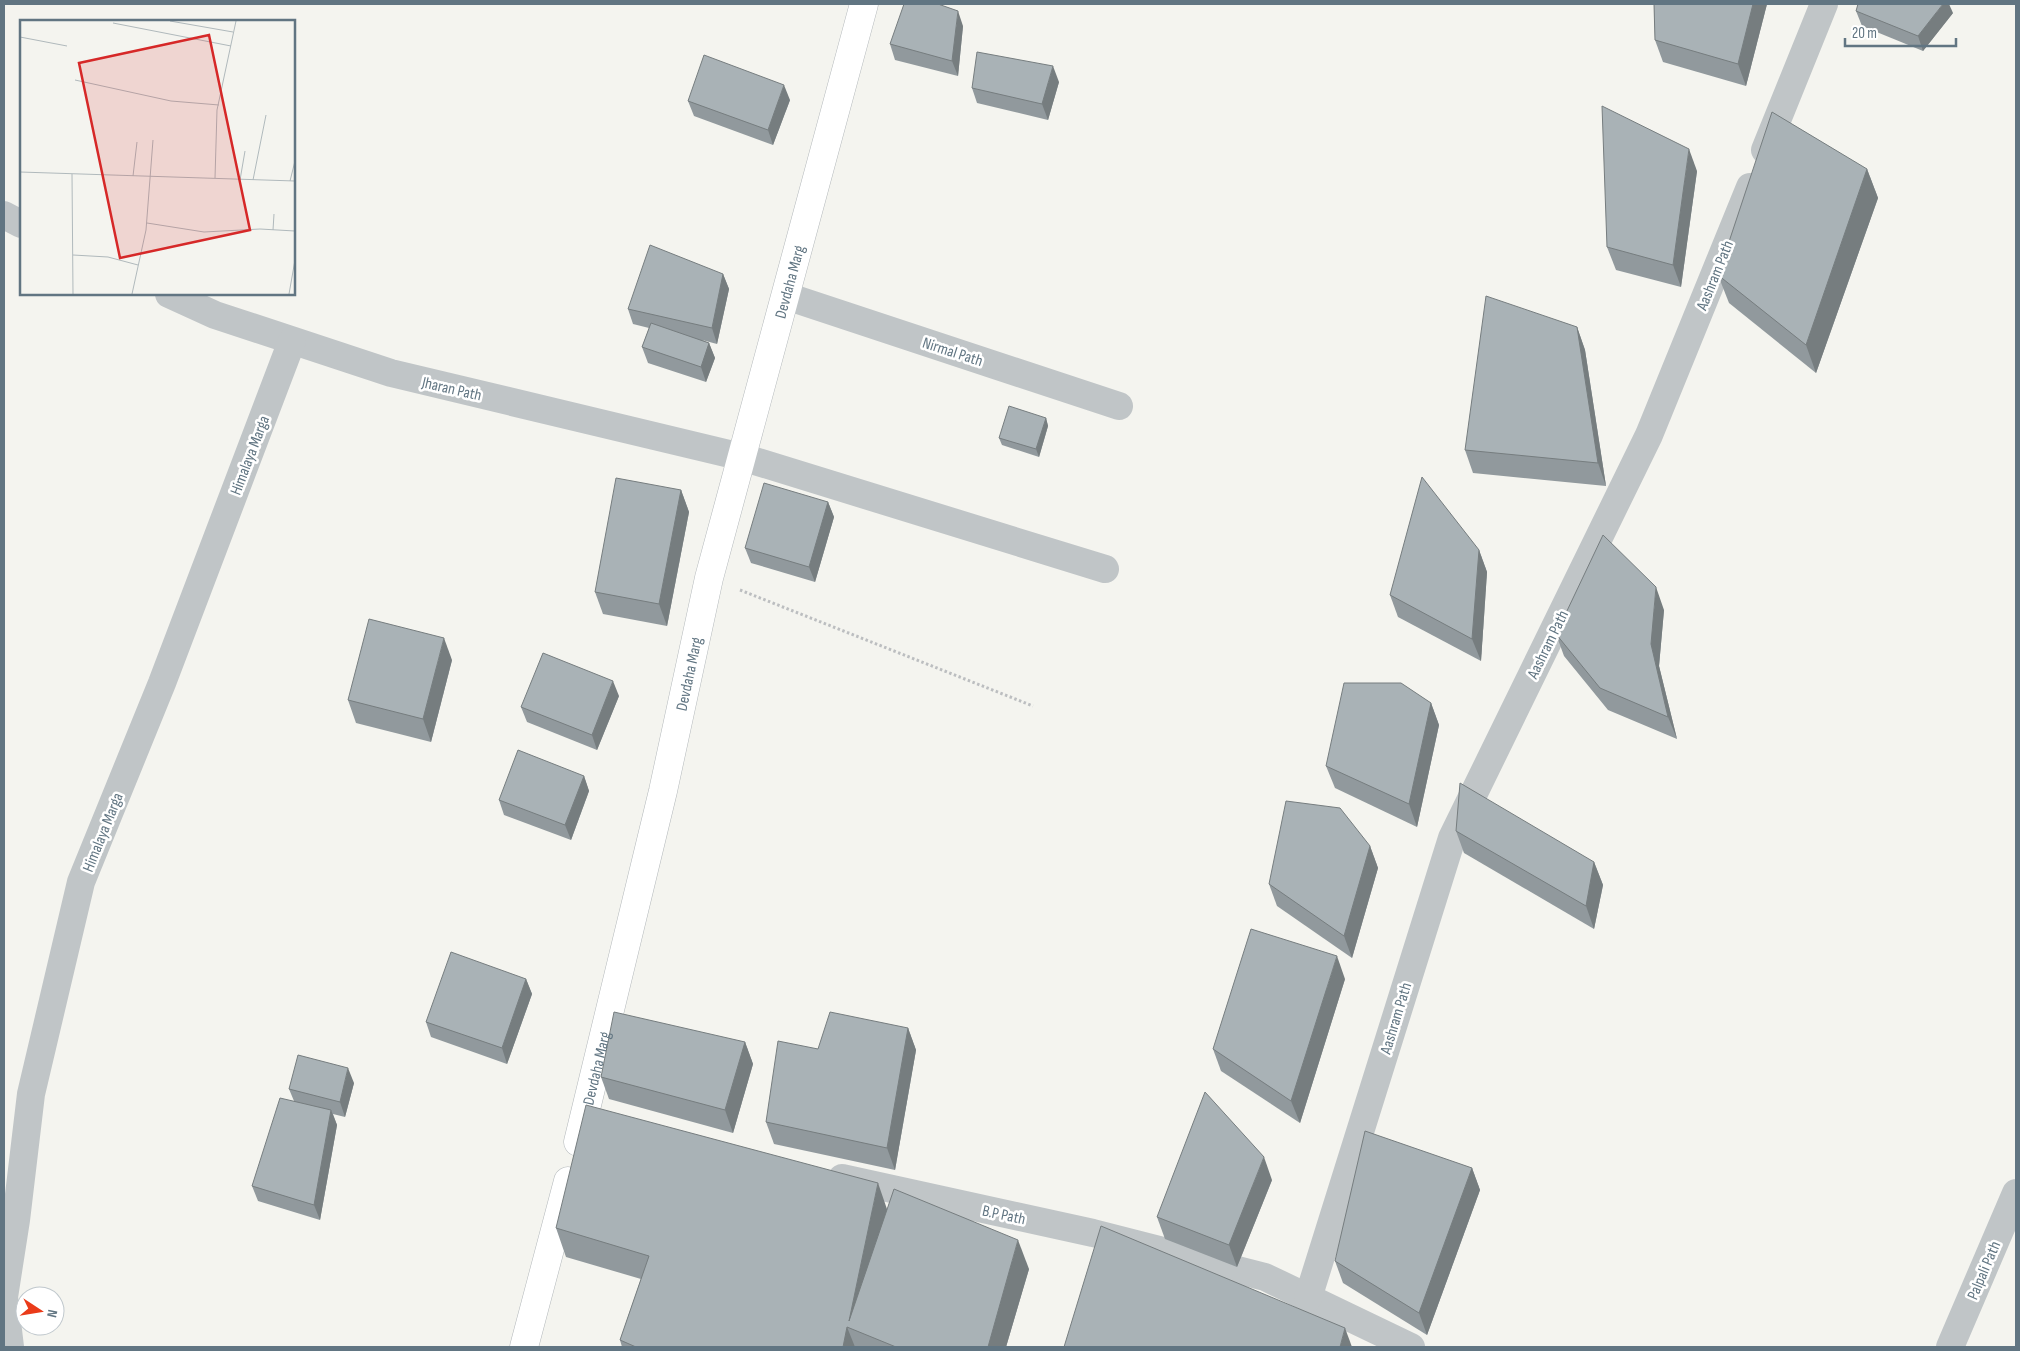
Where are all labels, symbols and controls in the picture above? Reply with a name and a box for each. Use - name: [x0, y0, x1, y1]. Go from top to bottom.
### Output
- scale bar: [1845, 15, 1956, 47]
- inset map: [20, 20, 295, 295]
- text: 20 m: [1852, 24, 1877, 43]
- street label: Aashram Path: [1692, 238, 1738, 314]
- street label: Devdaha Marg: [772, 243, 809, 321]
- street label: Nirmal Path: [920, 334, 985, 371]
- street label: Jharan Path: [419, 373, 483, 406]
- street label: Himalaya Marga: [227, 413, 274, 498]
- street label: Aashram Path: [1523, 607, 1573, 683]
- street label: Devdaha Marg: [673, 636, 707, 713]
- street label: Himalaya Marga: [79, 790, 128, 875]
- street label: Aashram Path: [1376, 980, 1416, 1057]
- street label: Devdaha Marg: [579, 1030, 615, 1107]
- street label: B.P Path: [980, 1202, 1027, 1229]
- street label: Palpali Path: [1964, 1238, 2005, 1303]
- north arrow: [15, 1286, 65, 1336]
- text: N: [43, 1308, 61, 1319]

